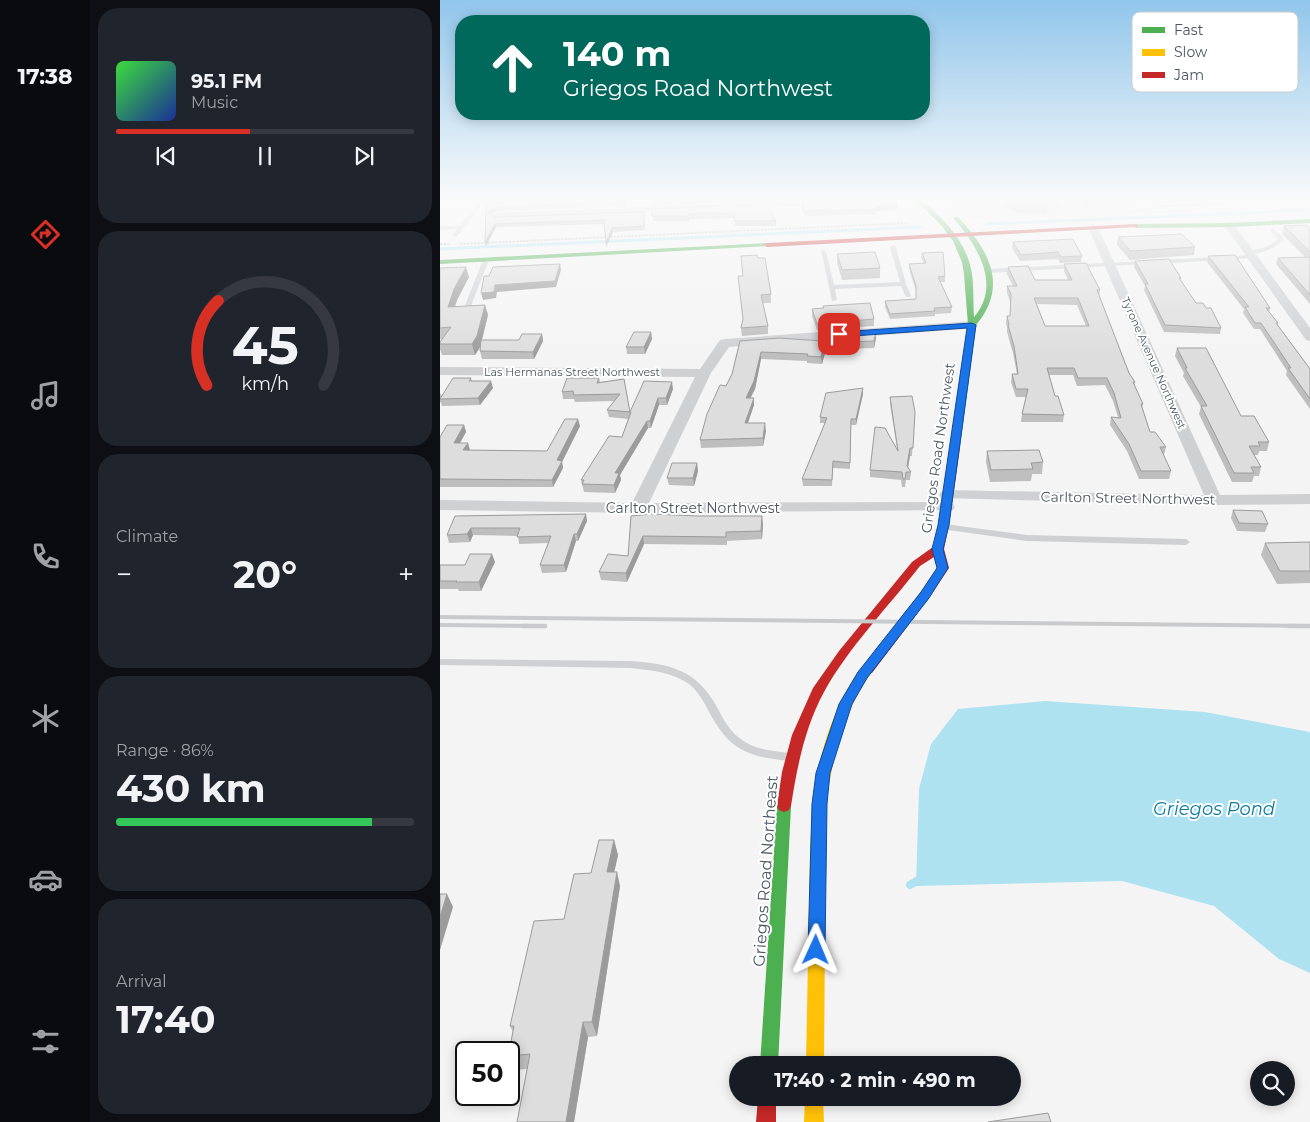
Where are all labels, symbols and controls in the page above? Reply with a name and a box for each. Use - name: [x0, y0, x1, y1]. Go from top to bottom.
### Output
- legend: [1132, 12, 1298, 92]
- text: Fast: [1174, 21, 1204, 39]
- text: 140 m: [563, 32, 671, 75]
- icon: ahead: [480, 35, 545, 100]
- text: Slow: [1174, 43, 1208, 61]
- text: 17:38: [17, 63, 73, 90]
- text: Jam: [1173, 66, 1204, 84]
- text: 95.1 FM: [191, 70, 262, 93]
- text: Griegos Road Northwest: [563, 75, 833, 102]
- text: Music: [191, 93, 238, 112]
- icon: previous: [152, 142, 180, 170]
- icon: pause: [251, 142, 279, 170]
- icon: next: [350, 142, 378, 170]
- icon: directions: [28, 217, 63, 252]
- street label: Tyrone Avenue Northwest: [1119, 295, 1190, 432]
- pin: [818, 313, 860, 355]
- text: 45: [232, 314, 298, 377]
- icon: arrive: [825, 320, 853, 348]
- street label: Griegos Road Northwest: [917, 361, 959, 534]
- street label: Las Hermanas Street Northwest: [484, 365, 660, 379]
- text: km/h: [241, 373, 289, 394]
- icon: music: [28, 378, 63, 413]
- street label: Carlton Street Northwest: [1041, 487, 1216, 509]
- street label: Carlton Street Northwest: [606, 499, 781, 517]
- text: Climate: [116, 527, 178, 546]
- icon: phone: [28, 539, 63, 574]
- text: 20°: [233, 551, 297, 598]
- text: −: [116, 557, 132, 591]
- text: +: [398, 557, 414, 591]
- icon: climate: [28, 701, 63, 736]
- text: Range · 86%: [116, 741, 214, 760]
- text: 430 km: [116, 765, 266, 812]
- street label: Griegos Road Northeast: [749, 774, 782, 967]
- water label: Griegos Pond: [1153, 798, 1276, 820]
- icon: car: [28, 862, 63, 897]
- position arrow: [789, 923, 841, 975]
- text: Arrival: [116, 972, 166, 991]
- text: 17:40: [116, 996, 216, 1043]
- icon: filters: [28, 1024, 63, 1059]
- speed limit sign: 50: [455, 1041, 520, 1106]
- map controls: [1250, 1061, 1295, 1106]
- button: search: [1250, 1061, 1295, 1106]
- text: 17:40 · 2 min · 490 m: [774, 1069, 976, 1092]

